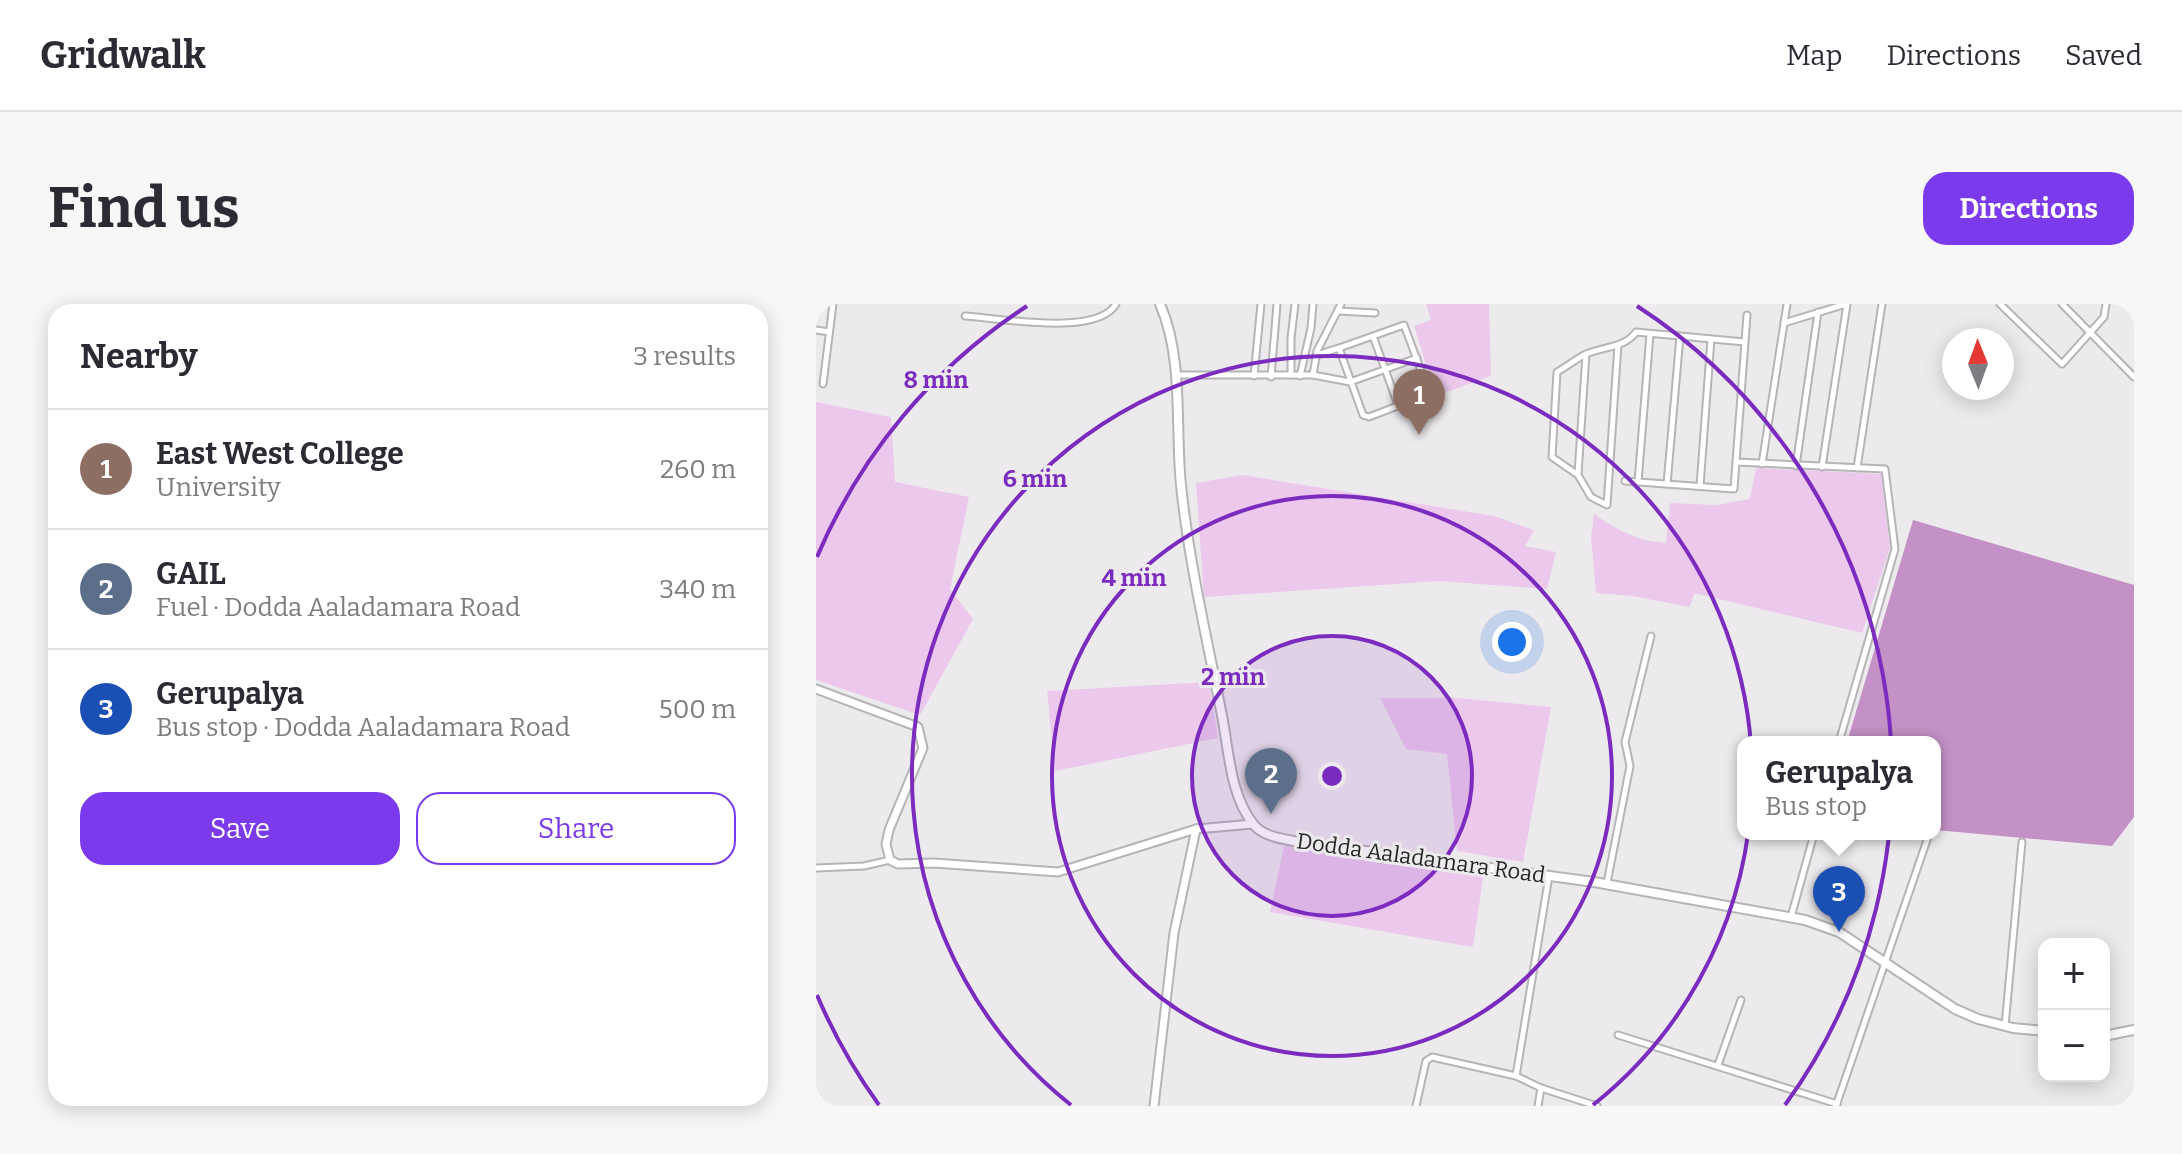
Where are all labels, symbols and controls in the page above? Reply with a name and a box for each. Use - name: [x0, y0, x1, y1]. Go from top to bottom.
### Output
- text: Gridwalk: [40, 32, 206, 78]
- text: Map: [1786, 39, 1842, 72]
- text: Directions: [1886, 39, 2021, 72]
- text: Saved: [2065, 39, 2142, 72]
- button: Directions: [1923, 172, 2134, 245]
- text: Find us: [48, 175, 240, 242]
- north arrow: [1942, 328, 2014, 400]
- text: Nearby: [80, 336, 198, 377]
- text: 3 results: [633, 341, 736, 372]
- text: 8 min: [904, 366, 969, 394]
- pin: 1: [1393, 369, 1445, 435]
- text: East West College: [156, 436, 404, 472]
- text: 1: [100, 454, 112, 485]
- text: 260 m: [660, 454, 736, 485]
- text: 6 min: [1003, 465, 1068, 493]
- text: University: [156, 472, 281, 503]
- text: GAIL: [156, 556, 226, 592]
- text: 4 min: [1102, 564, 1167, 592]
- text: 2: [99, 574, 113, 605]
- text: 340 m: [659, 574, 736, 605]
- text: Fuel · Dodda Aaladamara Road: [156, 592, 520, 623]
- your location: [1492, 622, 1532, 662]
- text: 2 min: [1201, 663, 1265, 691]
- text: Gerupalya: [156, 676, 304, 712]
- text: 3: [99, 694, 113, 725]
- text: 500 m: [659, 694, 736, 725]
- text: Bus stop · Dodda Aaladamara Road: [156, 712, 570, 743]
- popup: [1737, 736, 1941, 840]
- pin: 2: [1245, 748, 1297, 814]
- text: Gerupalya: [1765, 755, 1913, 791]
- centre of rings: [1318, 762, 1346, 790]
- text: Bus stop: [1765, 791, 1867, 822]
- button: Save: [80, 792, 400, 865]
- button: Share: [416, 792, 736, 865]
- street label: Dodda Aaladamara Road: [1295, 827, 1547, 889]
- pin: 3: [1813, 866, 1865, 932]
- map controls: [2038, 938, 2110, 1082]
- button: +: [2038, 938, 2110, 1010]
- button: −: [2038, 1010, 2110, 1082]

